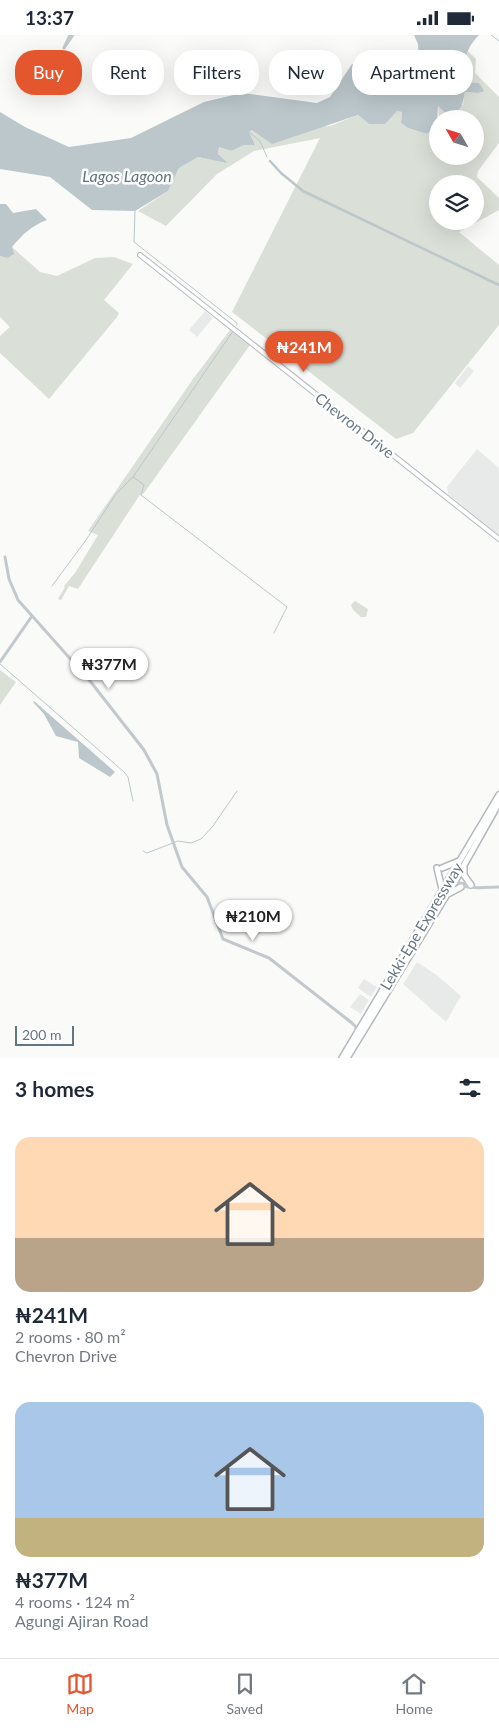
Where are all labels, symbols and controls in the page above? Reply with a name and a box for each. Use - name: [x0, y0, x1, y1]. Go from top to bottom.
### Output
- text: 13:37: [25, 6, 74, 29]
- chip: Buy: [15, 50, 82, 95]
- chip: Rent: [92, 50, 164, 95]
- chip: Filters: [174, 50, 259, 95]
- chip: New: [269, 50, 342, 95]
- chip: Apartment: [352, 50, 473, 95]
- north arrow: [429, 110, 484, 165]
- map controls: [429, 110, 484, 230]
- water label: Lagos Lagoon: [82, 166, 172, 185]
- button: layers: [429, 175, 484, 230]
- pin: ₦241M: [269, 331, 339, 373]
- text: ₦241M: [276, 337, 332, 356]
- street label: Chevron Drive: [312, 389, 398, 462]
- pin: ₦377M: [74, 647, 144, 690]
- text: ₦377M: [81, 654, 137, 673]
- street label: Lekki-Epe Expressway: [376, 859, 466, 993]
- pin: ₦210M: [218, 899, 288, 942]
- text: ₦210M: [225, 906, 281, 925]
- scale bar: [15, 1023, 74, 1046]
- text: 200 m: [22, 1026, 61, 1043]
- icon: filters: [456, 1074, 484, 1102]
- text: 3 homes: [15, 1076, 94, 1101]
- icon: home: [205, 1169, 295, 1259]
- text: ₦241M: [15, 1302, 88, 1327]
- text: 2 rooms · 80 m²: [15, 1327, 126, 1346]
- text: Chevron Drive: [15, 1346, 117, 1365]
- icon: home: [205, 1434, 295, 1524]
- text: ₦377M: [15, 1567, 88, 1592]
- text: 4 rooms · 124 m²: [15, 1592, 135, 1611]
- text: Agungi Ajiran Road: [15, 1611, 148, 1630]
- tab: Map: [66, 1670, 94, 1717]
- tab: Saved: [227, 1670, 263, 1717]
- tab: Home: [395, 1670, 433, 1717]

